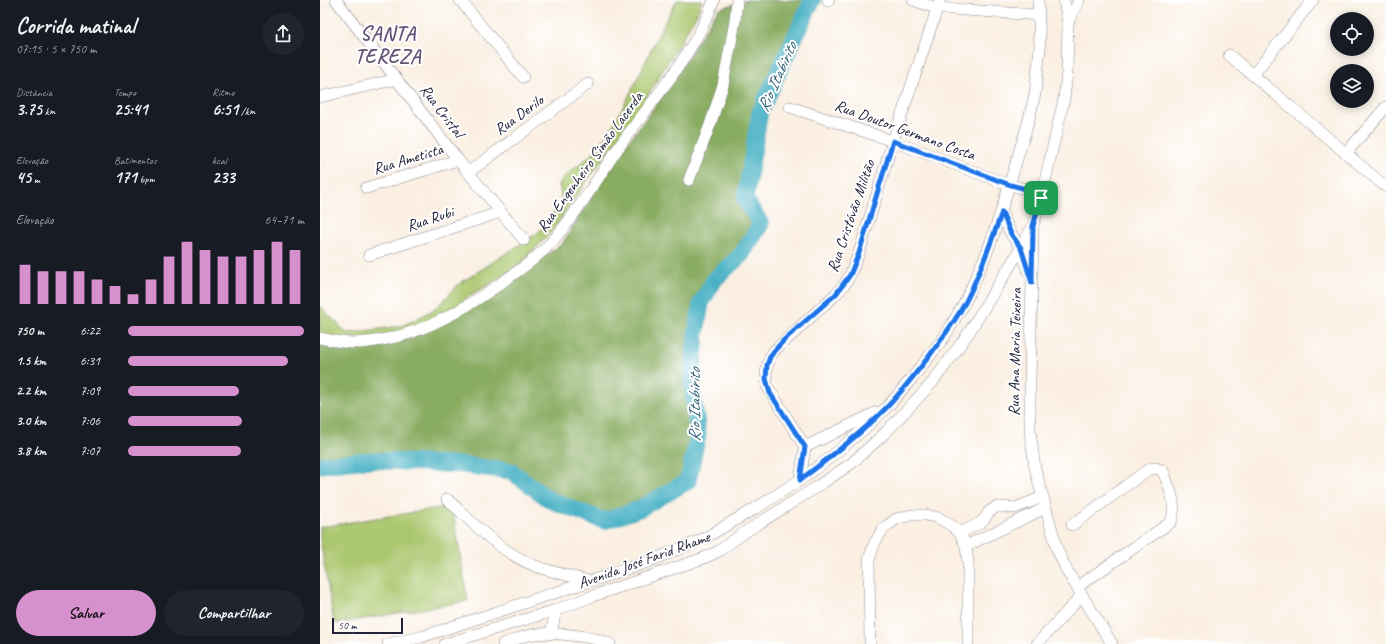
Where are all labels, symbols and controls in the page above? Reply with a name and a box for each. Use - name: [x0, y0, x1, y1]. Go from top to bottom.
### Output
- text: Corrida matinal: [16, 12, 135, 40]
- map controls: [1330, 12, 1374, 108]
- button: locate: [1330, 12, 1374, 56]
- button: share: [262, 13, 304, 55]
- district label: SANTA TEREZA: [355, 21, 422, 69]
- water label: Rio Itabirito: [752, 37, 802, 115]
- text: 07:15 · 5 × 750 m: [16, 41, 97, 57]
- button: layers: [1330, 64, 1374, 108]
- street label: Rua Cristal: [416, 81, 470, 144]
- text: Distância: [16, 85, 52, 99]
- text: Tempo: [114, 85, 136, 99]
- text: Ritmo: [212, 85, 234, 99]
- street label: Rua Engenheiro Simão Lacerda: [532, 87, 648, 236]
- street label: Rua Derilo: [490, 89, 549, 140]
- street label: Rua Doutor Germano Costa: [832, 95, 979, 165]
- text: 3.75: [16, 99, 42, 120]
- text: 25:41: [114, 99, 148, 120]
- text: 6:51: [212, 99, 238, 120]
- text: km: [42, 104, 55, 118]
- text: /km: [238, 104, 255, 118]
- street label: Rua Ametista: [371, 138, 447, 179]
- text: Elevação: [16, 153, 48, 167]
- text: Batimentos: [114, 153, 157, 167]
- text: kcal: [212, 153, 227, 167]
- street label: Rua Cristóvão Militão: [822, 156, 880, 275]
- text: 45: [16, 167, 31, 188]
- text: 171: [114, 167, 137, 188]
- text: 233: [212, 167, 235, 188]
- text: m: [31, 172, 40, 186]
- text: bpm: [137, 172, 155, 186]
- pin: [1024, 181, 1058, 215]
- icon: arrive: [1030, 187, 1052, 209]
- street label: Rua Rubi: [404, 201, 458, 236]
- text: Elevação: [16, 212, 54, 228]
- text: 64–71 m: [264, 212, 304, 228]
- street label: Rua Ana Maria Teixeira: [1004, 286, 1026, 416]
- text: 750 m: [16, 323, 44, 339]
- text: 6:22: [80, 323, 100, 339]
- text: 1.5 km: [16, 353, 46, 369]
- text: 6:31: [80, 353, 100, 369]
- water label: Rio Itabirito: [684, 366, 705, 442]
- text: 2.2 km: [16, 383, 46, 399]
- text: 7:09: [80, 383, 100, 399]
- text: 3.0 km: [16, 413, 46, 429]
- text: 7:06: [80, 413, 100, 429]
- text: 3.8 km: [16, 443, 46, 459]
- text: 7:07: [80, 443, 100, 459]
- street label: Avenida José Farid Rhame: [575, 526, 714, 593]
- button: Salvar: [16, 590, 156, 636]
- button: Compartilhar: [164, 590, 304, 636]
- scale bar: [332, 616, 403, 635]
- text: 50 m: [338, 618, 357, 632]

